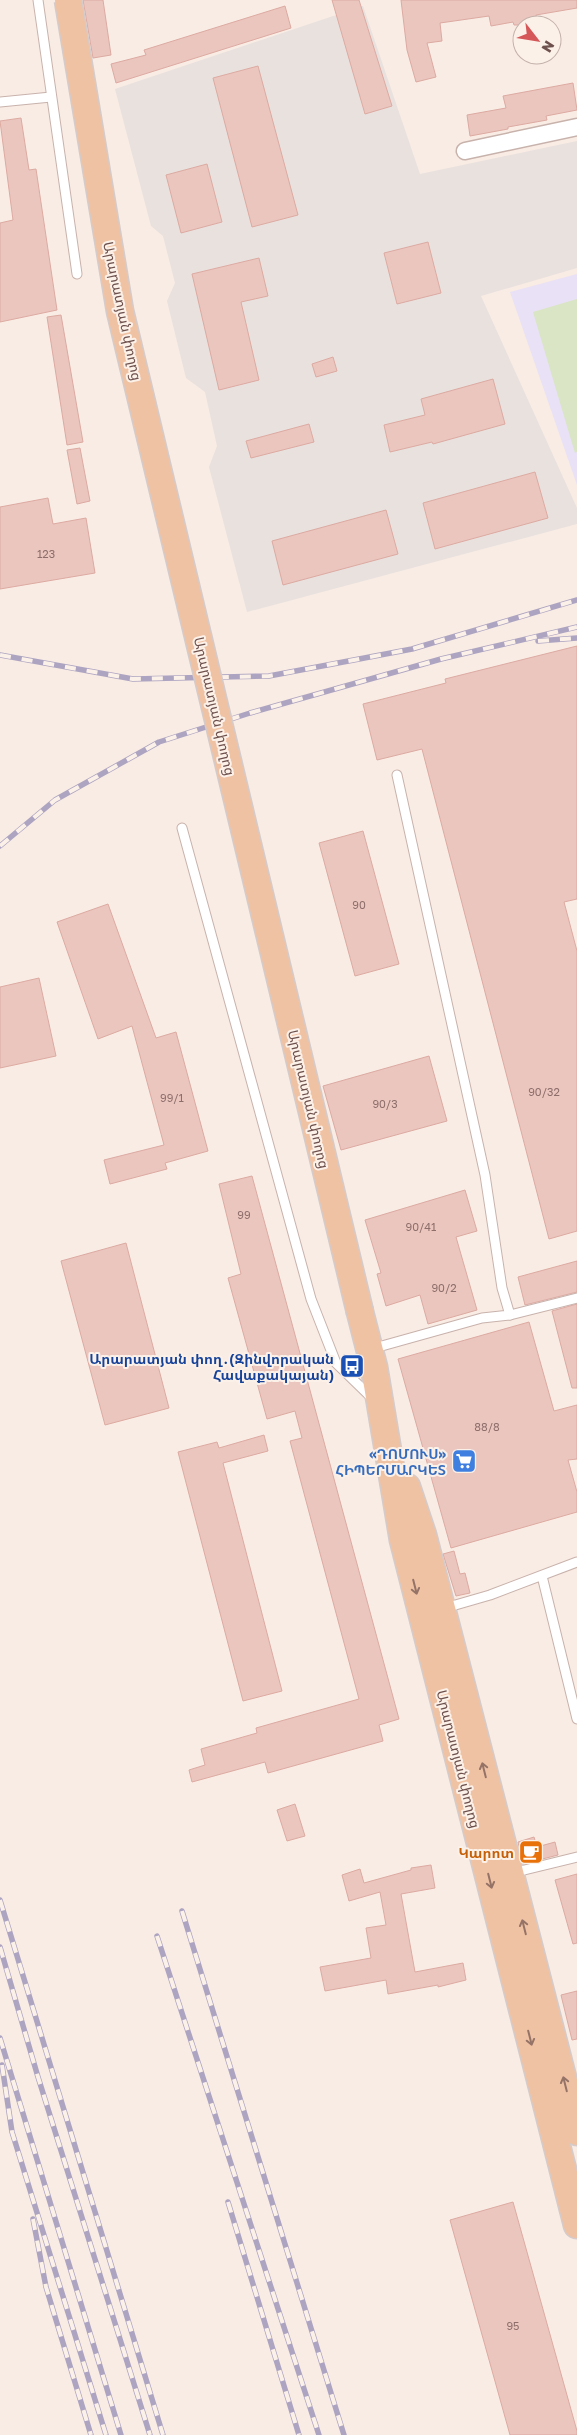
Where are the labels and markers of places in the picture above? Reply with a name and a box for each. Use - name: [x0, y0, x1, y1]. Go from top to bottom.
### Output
- place label: Արարատյան փող․(Զինվորական Հավաքակայան): [89, 1350, 334, 1383]
- bus stop icon: Արարատյան փող․(Զինվորական Հավաքակայան): [339, 1353, 365, 1379]
- place label: «ԴՈՄՈՒՍ» ՀԻՊԵՐՄԱՐԿԵՏ: [335, 1445, 446, 1478]
- supermarket icon: «ԴՈՄՈՒՍ» ՀԻՊԵՐՄԱՐԿԵՏ: [451, 1448, 477, 1474]
- cafe icon: Կարոտ: [518, 1839, 544, 1865]
- place label: Կարոտ: [458, 1844, 514, 1861]

